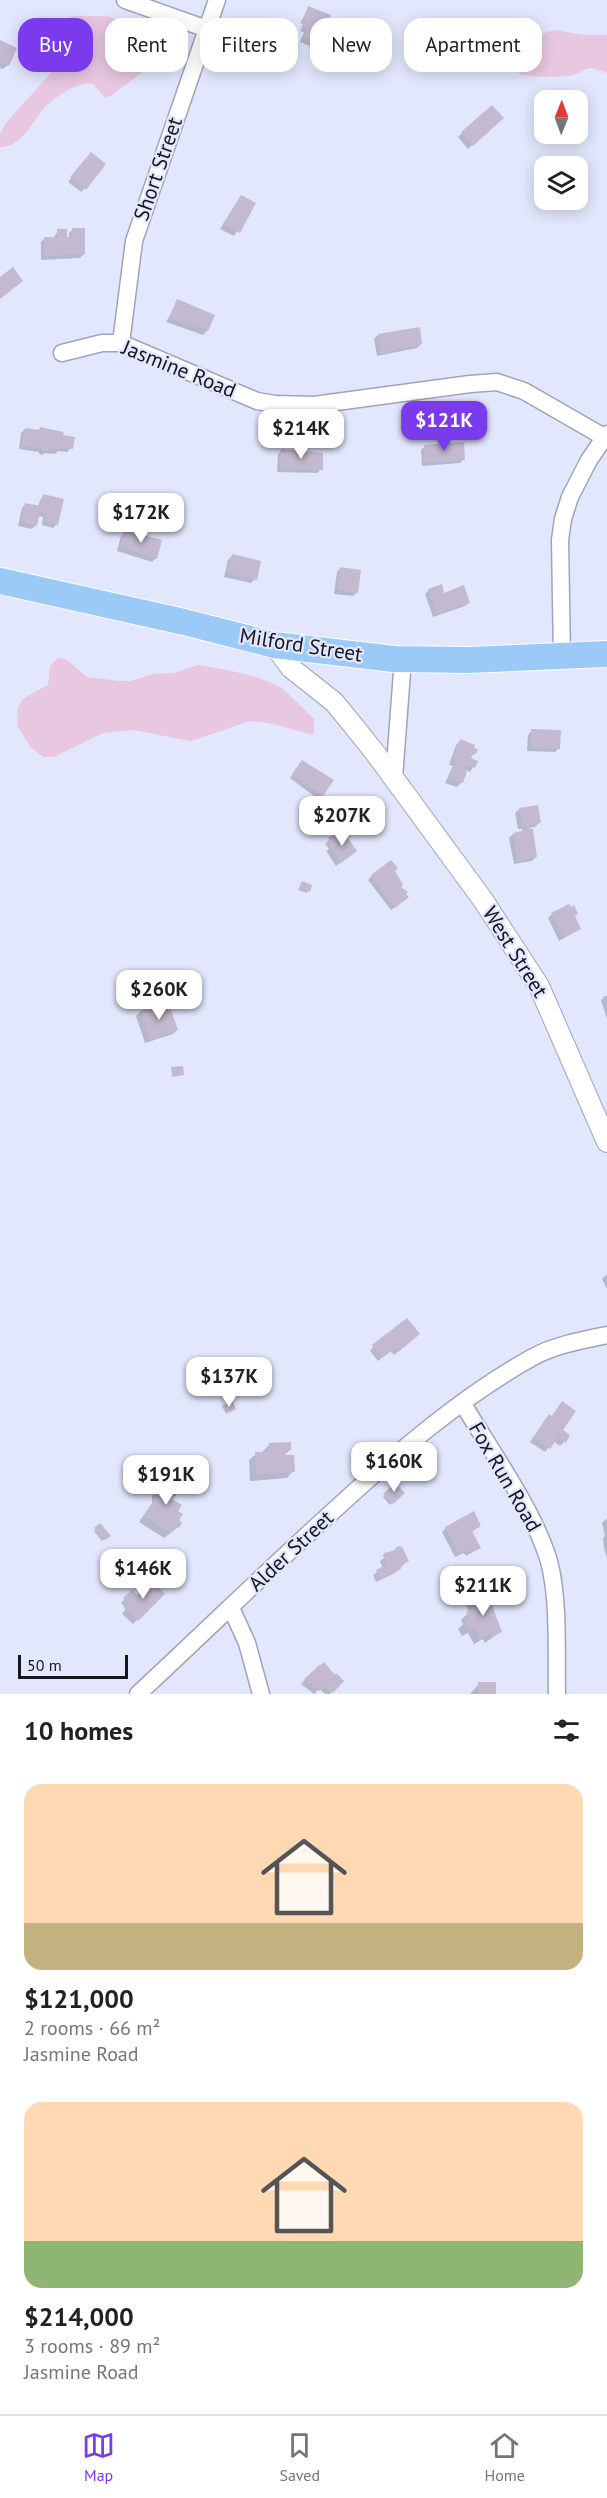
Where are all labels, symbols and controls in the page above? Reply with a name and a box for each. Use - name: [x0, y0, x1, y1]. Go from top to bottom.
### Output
- chip: Buy: [18, 18, 93, 72]
- chip: Rent: [105, 18, 188, 72]
- chip: Filters: [200, 18, 298, 72]
- chip: New: [310, 18, 392, 72]
- chip: Apartment: [404, 18, 542, 72]
- north arrow: [534, 90, 588, 144]
- map controls: [534, 90, 588, 210]
- street label: Short Street: [127, 113, 188, 224]
- button: layers: [534, 156, 588, 210]
- street label: Jasmine Road: [117, 333, 240, 404]
- pin: $121K: [402, 401, 486, 452]
- text: $121K: [415, 407, 473, 433]
- pin: $214K: [259, 409, 343, 460]
- text: $214K: [272, 415, 330, 441]
- pin: $172K: [99, 493, 183, 544]
- text: $172K: [112, 499, 170, 525]
- street label: Milford Street: [238, 621, 364, 668]
- pin: $207K: [300, 796, 384, 847]
- text: $207K: [313, 802, 371, 828]
- street label: West Street: [477, 901, 554, 1002]
- pin: $260K: [117, 970, 201, 1021]
- text: $260K: [130, 976, 188, 1002]
- pin: $137K: [187, 1357, 271, 1408]
- text: $137K: [200, 1363, 258, 1389]
- street label: Fox Run Road: [463, 1417, 548, 1537]
- pin: $160K: [352, 1442, 436, 1493]
- text: $160K: [365, 1448, 423, 1474]
- pin: $191K: [124, 1455, 208, 1506]
- text: $191K: [137, 1461, 195, 1487]
- street label: Alder Street: [242, 1504, 339, 1597]
- pin: $146K: [101, 1549, 185, 1600]
- text: $146K: [114, 1555, 172, 1581]
- pin: $211K: [441, 1566, 525, 1617]
- text: $211K: [454, 1572, 512, 1598]
- scale bar: [18, 1652, 128, 1680]
- text: 50 m: [27, 1655, 62, 1675]
- text: 10 homes: [24, 1714, 133, 1747]
- icon: filters: [550, 1714, 583, 1747]
- icon: home: [250, 1823, 358, 1931]
- text: $121,000: [24, 1982, 134, 2015]
- text: 2 rooms · 66 m²: [24, 2015, 160, 2041]
- text: Jasmine Road: [24, 2041, 139, 2067]
- icon: home: [250, 2141, 358, 2249]
- text: $214,000: [24, 2300, 134, 2333]
- text: 3 rooms · 89 m²: [24, 2333, 160, 2359]
- text: Jasmine Road: [24, 2359, 139, 2385]
- tab: Map: [82, 2429, 115, 2485]
- tab: Saved: [279, 2429, 320, 2485]
- tab: Home: [484, 2429, 525, 2485]

